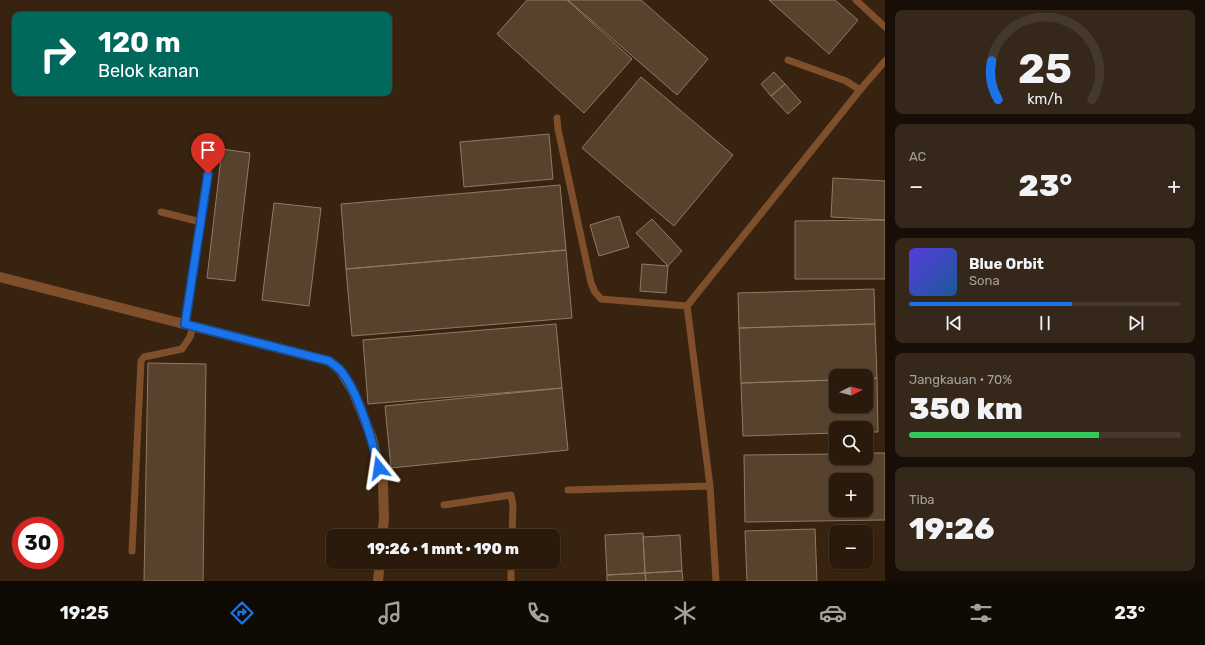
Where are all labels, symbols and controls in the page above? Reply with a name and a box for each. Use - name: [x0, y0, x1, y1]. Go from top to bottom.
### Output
- text: 120 m: [98, 26, 181, 59]
- icon: right: [32, 28, 84, 80]
- text: 25: [1018, 44, 1072, 93]
- text: Belok kanan: [98, 60, 199, 82]
- text: km/h: [1027, 91, 1063, 108]
- pin: [191, 133, 225, 174]
- icon: arrive: [197, 139, 219, 161]
- text: AC: [909, 149, 926, 164]
- text: 23°: [1019, 168, 1072, 204]
- text: −: [909, 173, 923, 200]
- text: +: [1167, 173, 1181, 200]
- text: Blue Orbit: [969, 255, 1044, 273]
- text: Sona: [969, 273, 1000, 288]
- icon: previous: [943, 312, 965, 334]
- icon: pause: [1034, 312, 1056, 334]
- icon: next: [1125, 312, 1147, 334]
- north arrow: [829, 369, 873, 413]
- map controls: [829, 369, 873, 569]
- text: Jangkauan · 70%: [909, 372, 1012, 387]
- text: 350 km: [909, 391, 1023, 427]
- button: search: [829, 421, 873, 465]
- position arrow: [358, 447, 400, 489]
- button: +: [829, 473, 873, 517]
- text: Tiba: [909, 492, 935, 507]
- text: 19:26: [909, 511, 994, 547]
- speed limit sign: 30: [12, 517, 64, 569]
- button: −: [829, 525, 873, 569]
- text: 19:26 · 1 mnt · 190 m: [367, 540, 519, 558]
- icon: directions: [228, 599, 256, 627]
- icon: music: [376, 599, 404, 627]
- icon: phone: [524, 599, 552, 627]
- icon: climate: [671, 599, 699, 627]
- icon: car: [819, 599, 847, 627]
- icon: filters: [967, 599, 995, 627]
- text: 19:25: [60, 602, 109, 624]
- text: 23°: [1114, 602, 1145, 624]

